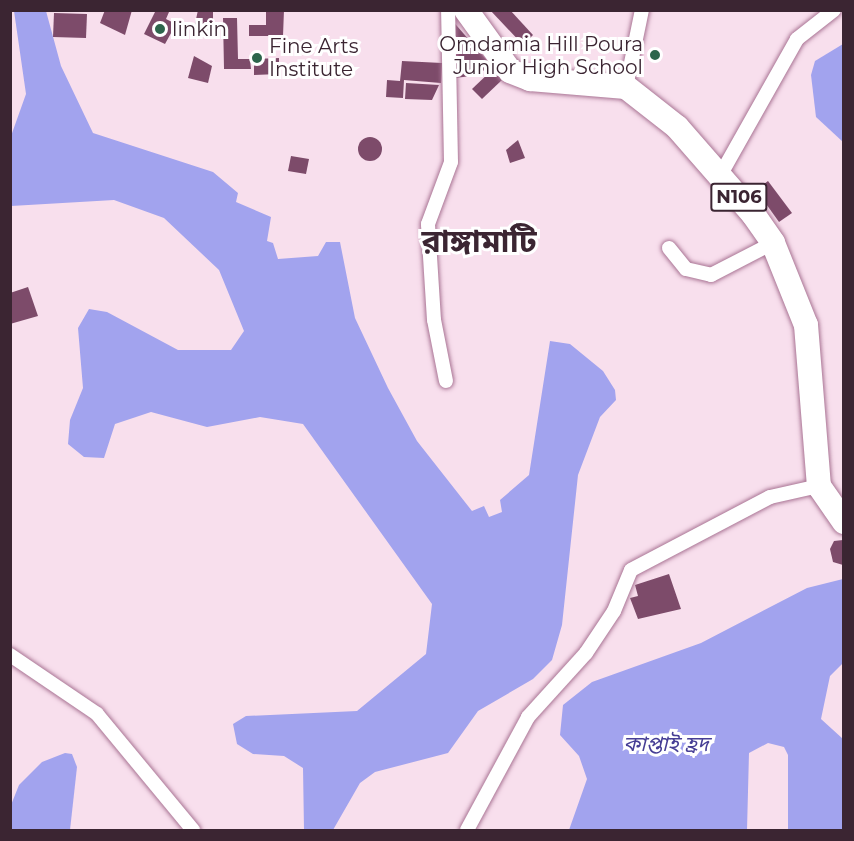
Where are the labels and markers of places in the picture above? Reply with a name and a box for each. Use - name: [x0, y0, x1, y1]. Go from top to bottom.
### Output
- place label: linkin: [172, 17, 227, 41]
- marker: linkin: [153, 22, 167, 36]
- place label: Omdamia Hill Poura Junior High School: [439, 32, 643, 79]
- place label: Fine Arts Institute: [269, 34, 358, 81]
- marker: Omdamia Hill Poura Junior High School: [648, 48, 662, 62]
- marker: Fine Arts Institute: [250, 51, 264, 65]

